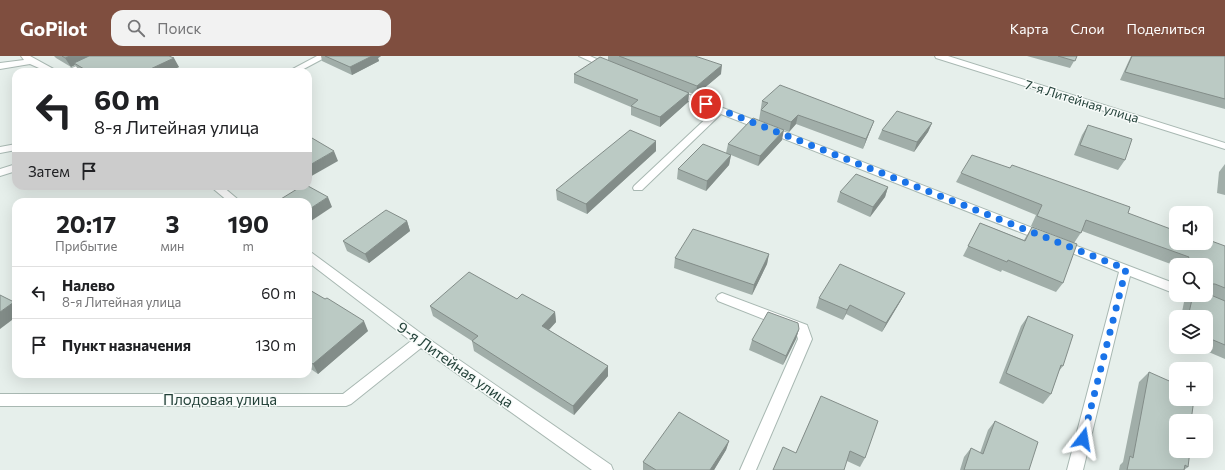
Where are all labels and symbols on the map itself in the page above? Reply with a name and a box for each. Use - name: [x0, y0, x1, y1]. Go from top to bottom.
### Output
- street label: 7-я Литейная улица: [1023, 76, 1141, 126]
- pin: [689, 87, 723, 121]
- street label: 9-я Литейная улица: [394, 317, 517, 411]
- street label: Плодовая улица: [163, 390, 277, 408]
- position arrow: [1062, 418, 1104, 460]

